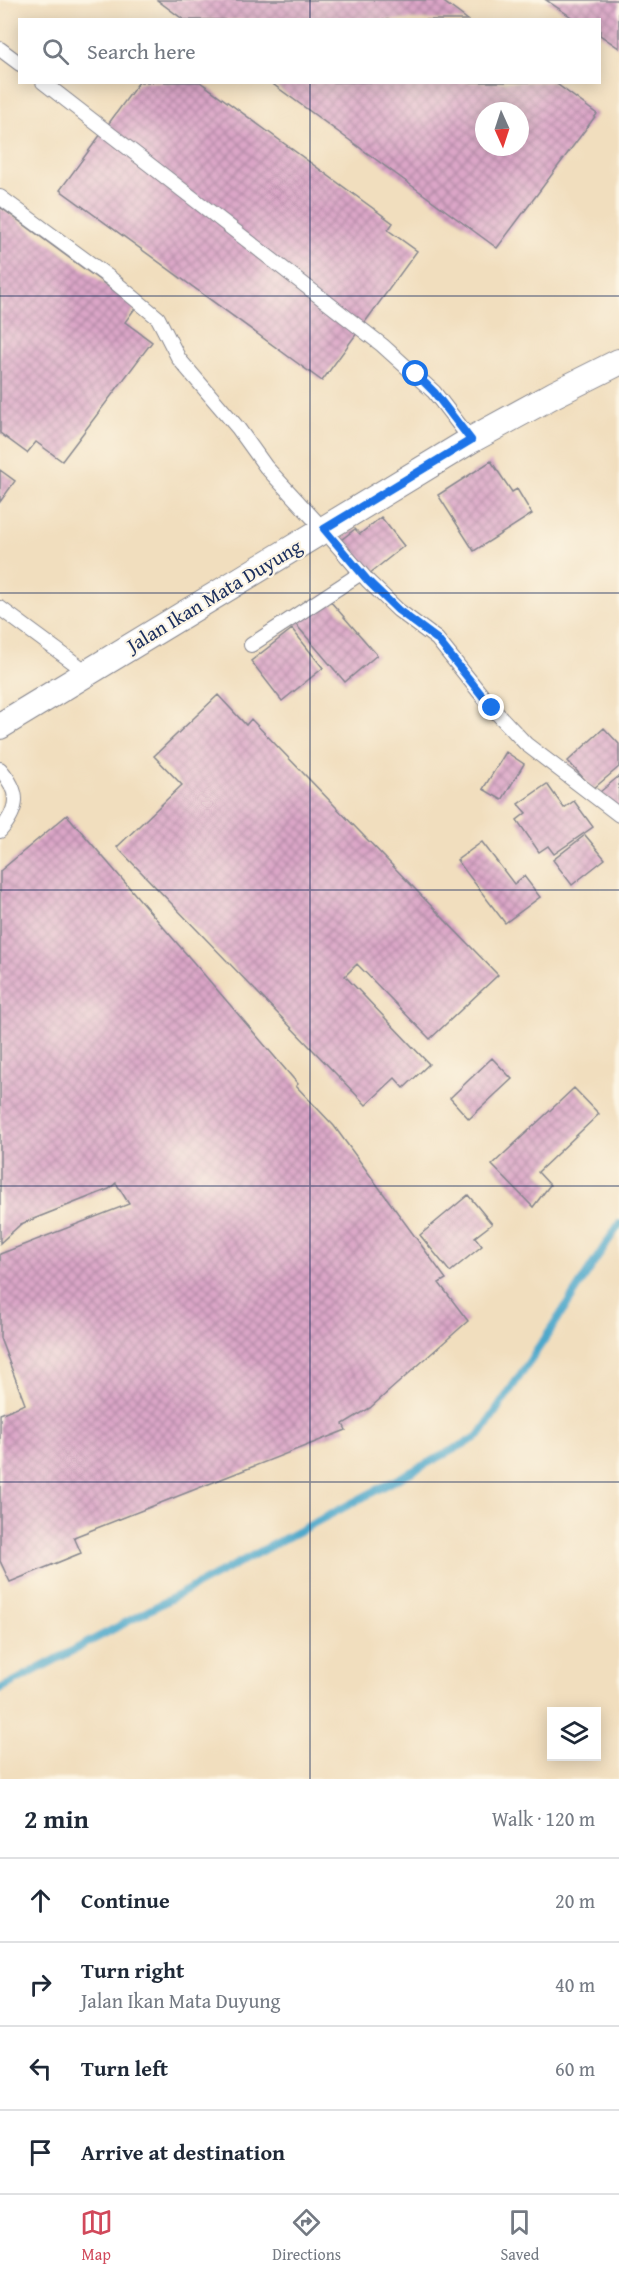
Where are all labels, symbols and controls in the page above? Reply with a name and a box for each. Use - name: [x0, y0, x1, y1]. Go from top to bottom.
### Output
- search box: [18, 18, 601, 84]
- icon: search: [39, 35, 72, 68]
- text: Search here: [87, 35, 196, 67]
- north arrow: [475, 102, 529, 156]
- route start: [402, 360, 428, 386]
- street label: Jalan Ikan Mata Duyung: [118, 531, 307, 660]
- route end: [478, 694, 504, 720]
- map controls: [547, 1707, 601, 1761]
- button: layers: [547, 1707, 601, 1761]
- text: 2 min: [24, 1799, 89, 1838]
- text: Walk · 120 m: [492, 1804, 595, 1833]
- icon: ahead: [24, 1884, 57, 1917]
- text: Continue: [81, 1884, 170, 1916]
- text: 20 m: [555, 1886, 595, 1915]
- text: Turn right: [81, 1954, 184, 1986]
- icon: right: [24, 1968, 57, 2001]
- text: 40 m: [555, 1970, 595, 1999]
- text: Jalan Ikan Mata Duyung: [81, 1986, 281, 2015]
- icon: left: [24, 2052, 57, 2085]
- text: Turn left: [81, 2052, 168, 2084]
- text: 60 m: [555, 2054, 595, 2083]
- icon: arrive: [24, 2136, 57, 2169]
- text: Arrive at destination: [81, 2136, 285, 2168]
- tab: Map: [80, 2206, 113, 2266]
- tab: Directions: [272, 2206, 341, 2266]
- tab: Saved: [500, 2206, 539, 2266]

